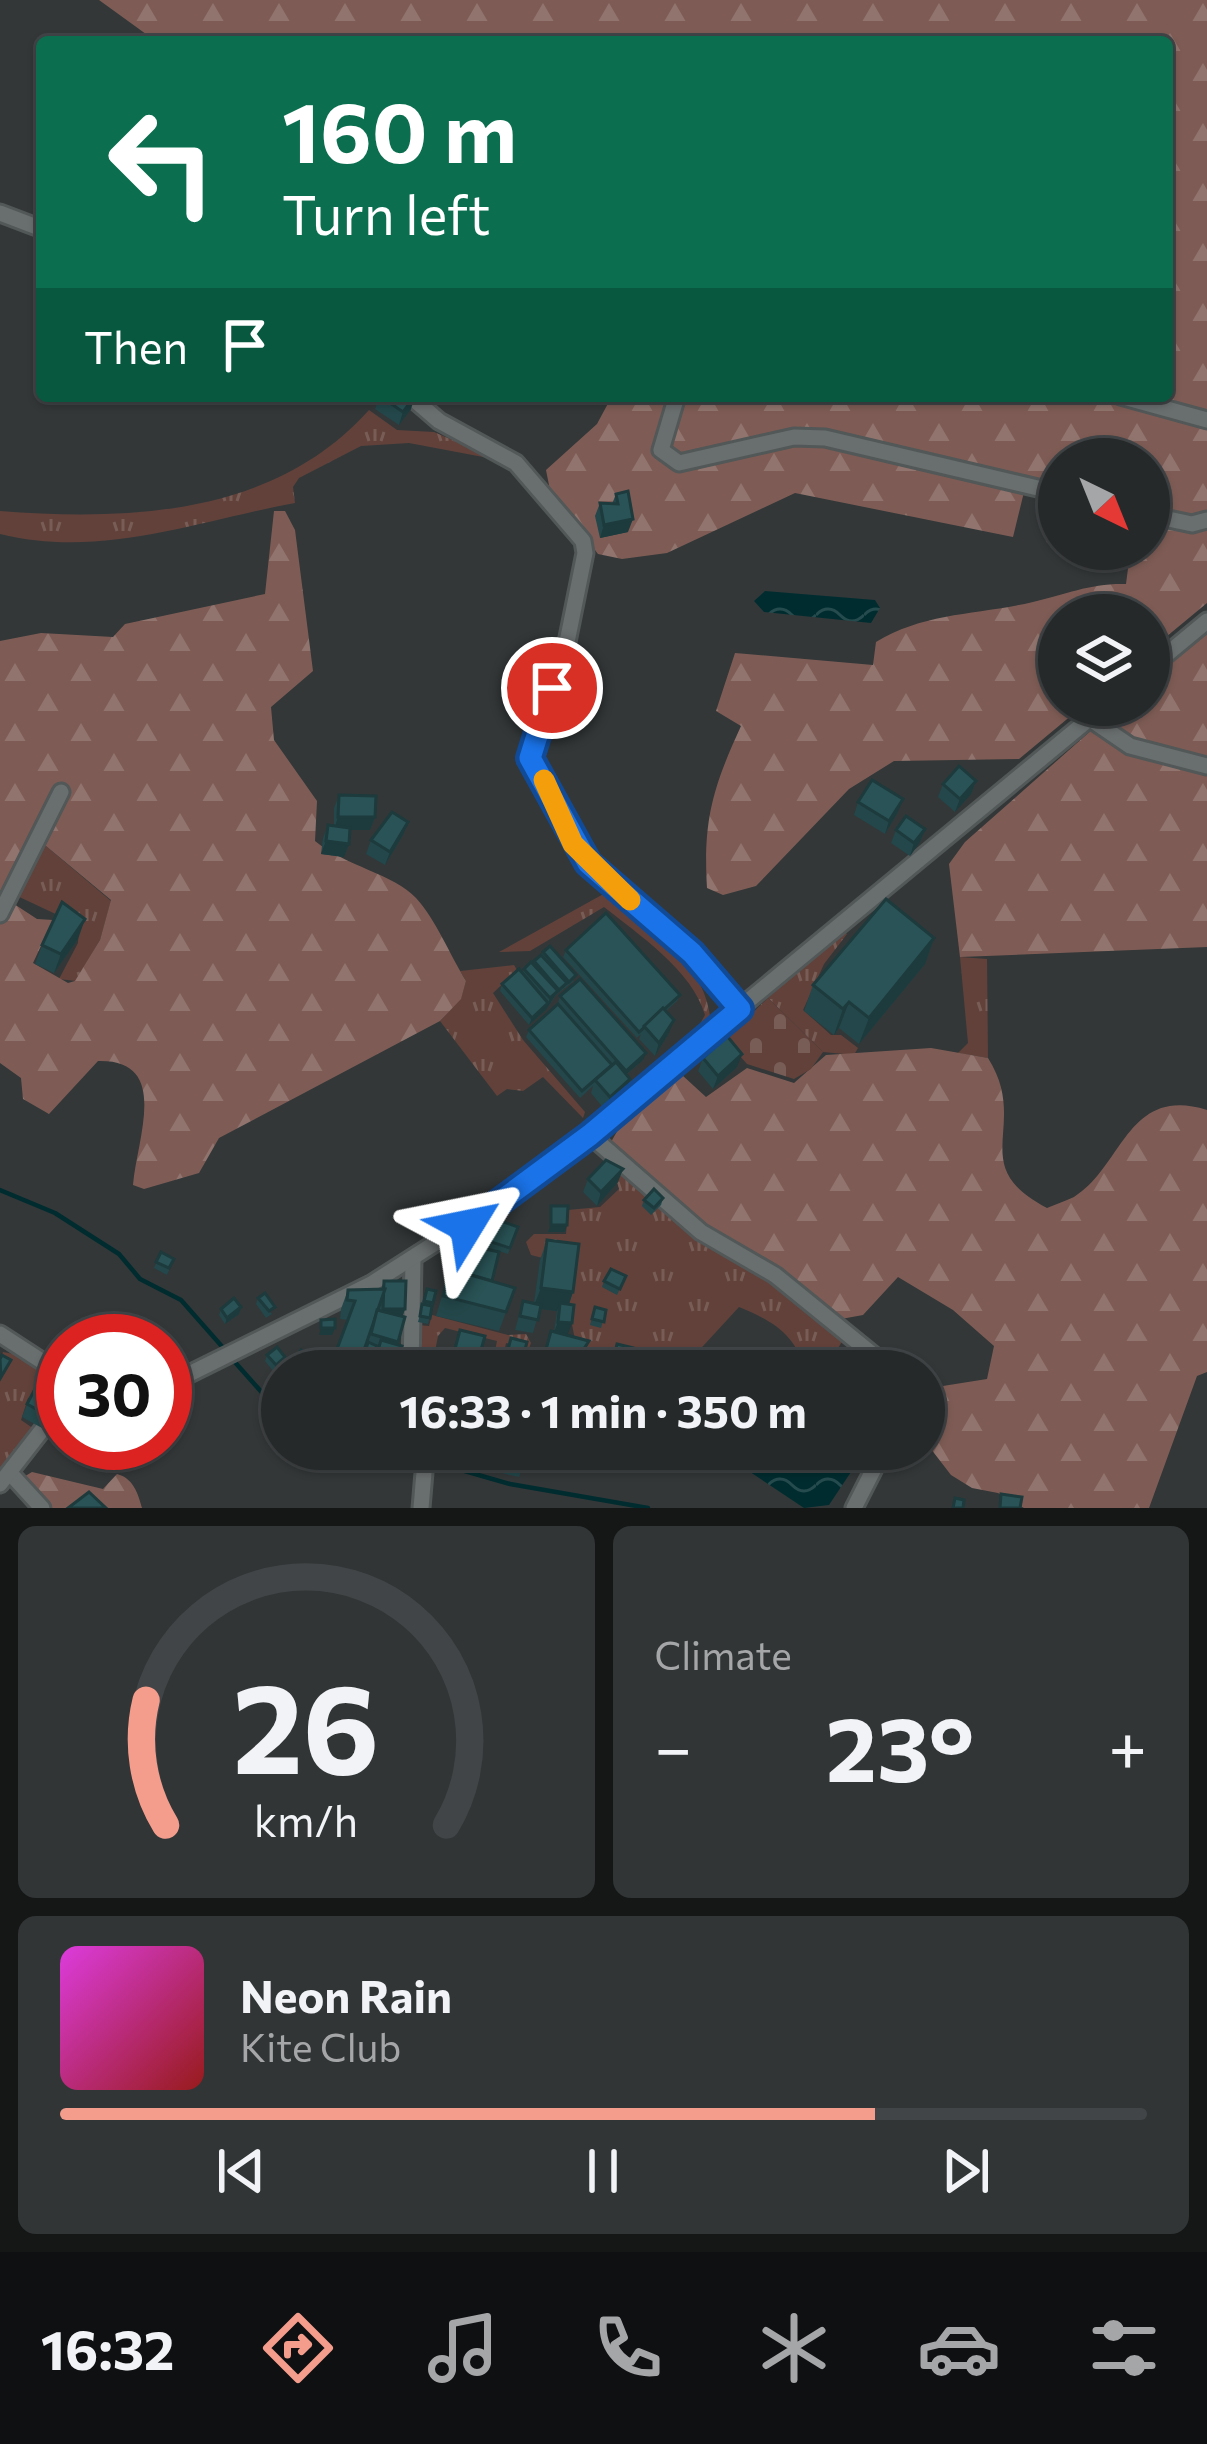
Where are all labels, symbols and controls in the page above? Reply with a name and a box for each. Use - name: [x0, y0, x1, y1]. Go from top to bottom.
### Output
- text: 160 m: [282, 78, 517, 180]
- icon: left: [84, 84, 240, 240]
- text: Turn left: [282, 180, 490, 246]
- icon: arrive: [212, 312, 278, 378]
- text: Then: [84, 318, 188, 373]
- north arrow: [1038, 438, 1170, 570]
- map controls: [1038, 438, 1170, 726]
- button: layers: [1038, 594, 1170, 726]
- pin: [501, 637, 603, 739]
- icon: arrive: [519, 655, 585, 721]
- position arrow: [404, 1163, 530, 1289]
- speed limit sign: 30: [36, 1314, 192, 1470]
- text: 16:33 · 1 min · 350 m: [399, 1382, 807, 1437]
- text: Climate: [655, 1630, 792, 1678]
- text: 26: [233, 1647, 380, 1800]
- text: 23°: [826, 1690, 974, 1801]
- text: −: [655, 1705, 692, 1786]
- text: +: [1108, 1705, 1147, 1786]
- text: km/h: [254, 1793, 358, 1846]
- text: Neon Rain: [240, 1967, 452, 2022]
- text: Kite Club: [240, 2022, 401, 2070]
- icon: previous: [208, 2138, 274, 2204]
- icon: pause: [570, 2138, 636, 2204]
- icon: next: [933, 2138, 999, 2204]
- icon: directions: [256, 2306, 340, 2390]
- icon: music: [421, 2306, 505, 2390]
- icon: phone: [586, 2306, 670, 2390]
- icon: climate: [752, 2306, 836, 2390]
- icon: car: [917, 2306, 1001, 2390]
- icon: filters: [1082, 2306, 1166, 2390]
- text: 16:32: [41, 2315, 175, 2381]

